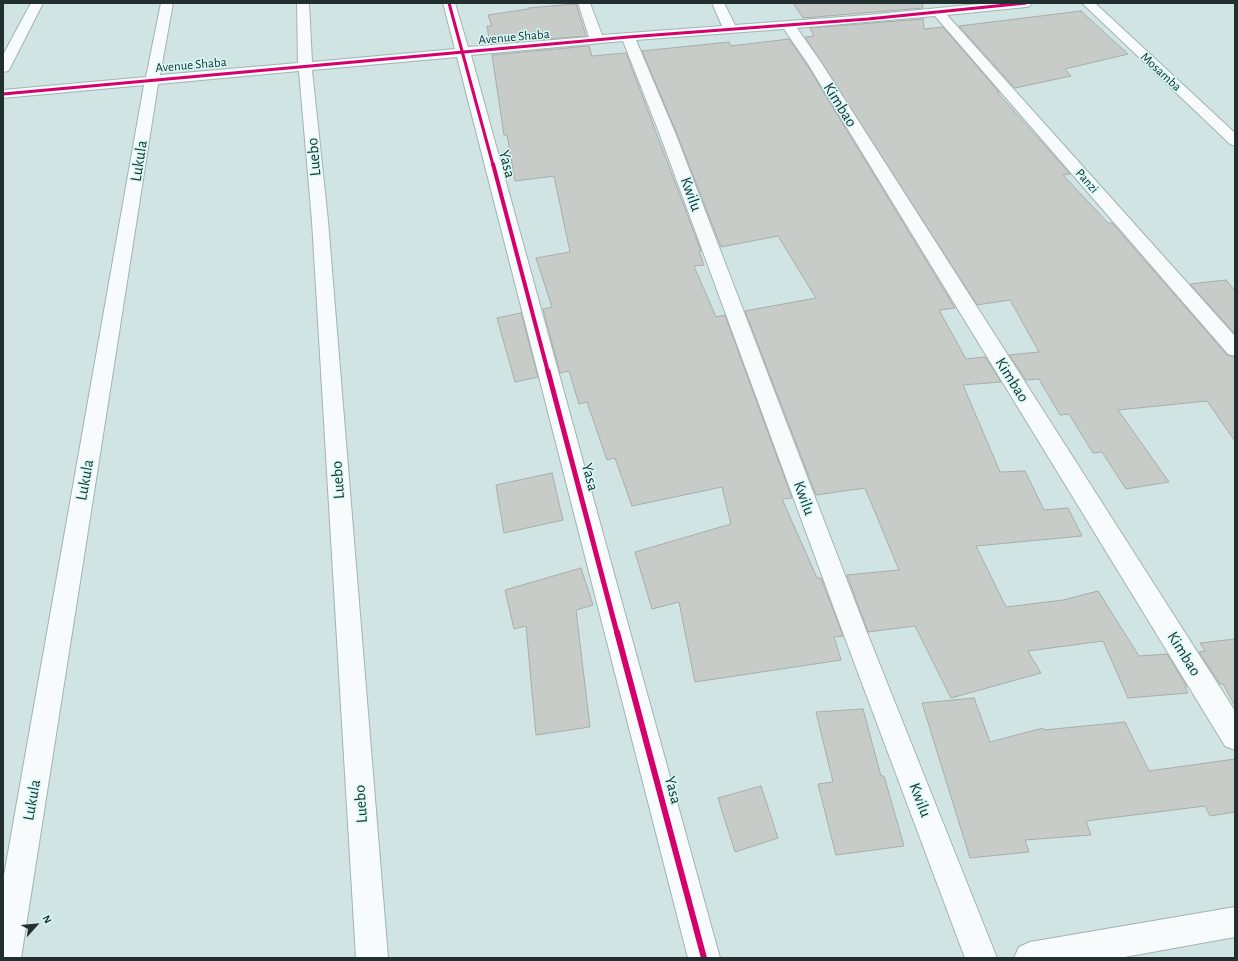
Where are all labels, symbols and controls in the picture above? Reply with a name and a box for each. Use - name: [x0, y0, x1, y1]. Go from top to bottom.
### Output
- street label: Avenue Shaba: [478, 26, 550, 48]
- street label: Mosamba: [1137, 49, 1185, 95]
- street label: Avenue Shaba: [155, 54, 227, 76]
- street label: Kimbao: [819, 79, 861, 131]
- street label: Luebo: [303, 137, 325, 177]
- street label: Lukula: [126, 139, 152, 183]
- street label: Yasa: [494, 148, 520, 180]
- street label: Panzi: [1072, 166, 1102, 196]
- street label: Kwilu: [676, 174, 706, 214]
- street label: Kimbao: [991, 354, 1033, 406]
- street label: Lukula: [72, 458, 98, 502]
- street label: Luebo: [327, 460, 349, 500]
- street label: Yasa: [577, 461, 603, 493]
- street label: Kwilu: [789, 478, 819, 518]
- street label: Kimbao: [1163, 628, 1205, 680]
- street label: Yasa: [660, 774, 686, 806]
- street label: Lukula: [19, 778, 45, 822]
- street label: Kwilu: [905, 780, 935, 820]
- street label: Luebo: [350, 784, 372, 824]
- north arrow: [16, 905, 56, 945]
- text: N: [40, 913, 54, 925]

